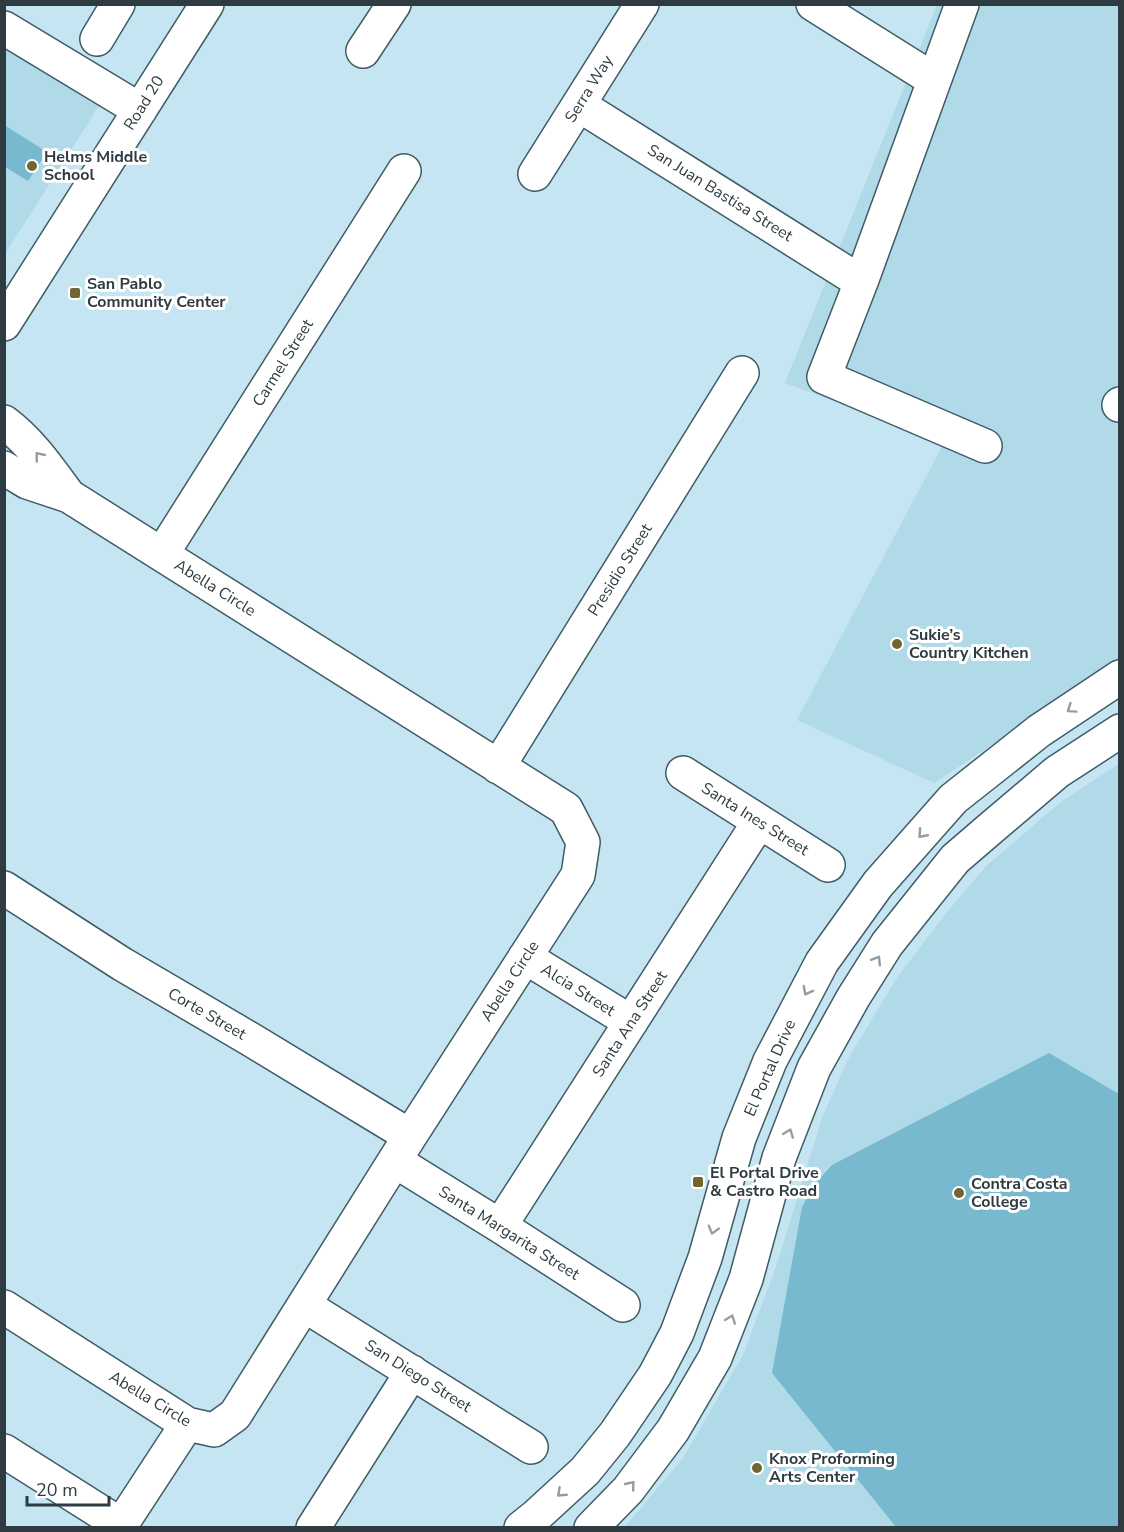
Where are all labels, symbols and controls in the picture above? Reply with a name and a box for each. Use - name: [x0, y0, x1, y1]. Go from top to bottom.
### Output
- street label: Serra Way: [560, 50, 619, 127]
- street label: Road 20: [119, 71, 169, 135]
- street label: San Juan Bastisa Street: [643, 139, 797, 247]
- place label: Helms Middle School: [44, 146, 147, 186]
- marker: Helms Middle School: [25, 159, 39, 173]
- place label: San Pablo Community Center: [87, 273, 226, 313]
- marker: San Pablo Community Center: [68, 286, 82, 300]
- street label: Carmel Street: [247, 315, 319, 411]
- one-way arrow: [36, 452, 47, 463]
- street label: Presidio Street: [583, 519, 657, 620]
- street label: Abella Circle: [170, 554, 260, 622]
- place label: Sukie’s Country Kitchen: [909, 624, 1029, 664]
- marker: Sukie’s Country Kitchen: [890, 637, 904, 651]
- one-way arrow: [1067, 702, 1077, 714]
- street label: Santa Ines Street: [697, 777, 813, 861]
- one-way arrow: [918, 827, 929, 838]
- street label: Abella Circle: [476, 936, 544, 1026]
- one-way arrow: [870, 956, 881, 967]
- street label: Alcia Street: [537, 958, 620, 1022]
- street label: Santa Ana Street: [587, 966, 673, 1081]
- street label: Corte Street: [164, 983, 251, 1045]
- one-way arrow: [803, 984, 814, 995]
- street label: El Portal Drive: [739, 1016, 801, 1120]
- one-way arrow: [781, 1128, 794, 1139]
- place label: El Portal Drive & Castro Road: [710, 1162, 819, 1202]
- place label: Contra Costa College: [971, 1173, 1067, 1213]
- marker: El Portal Drive & Castro Road: [691, 1175, 705, 1189]
- street label: Santa Margarita Street: [434, 1181, 584, 1286]
- marker: Contra Costa College: [952, 1186, 966, 1200]
- one-way arrow: [708, 1224, 720, 1235]
- one-way arrow: [723, 1314, 736, 1325]
- street label: San Diego Street: [361, 1334, 476, 1418]
- street label: Abella Circle: [105, 1366, 195, 1432]
- place label: Knox Proforming Arts Center: [769, 1448, 895, 1488]
- marker: Knox Proforming Arts Center: [750, 1461, 764, 1475]
- scale bar: [27, 1469, 110, 1507]
- text: 20 m: [36, 1478, 78, 1502]
- one-way arrow: [624, 1481, 635, 1492]
- one-way arrow: [557, 1486, 568, 1497]

